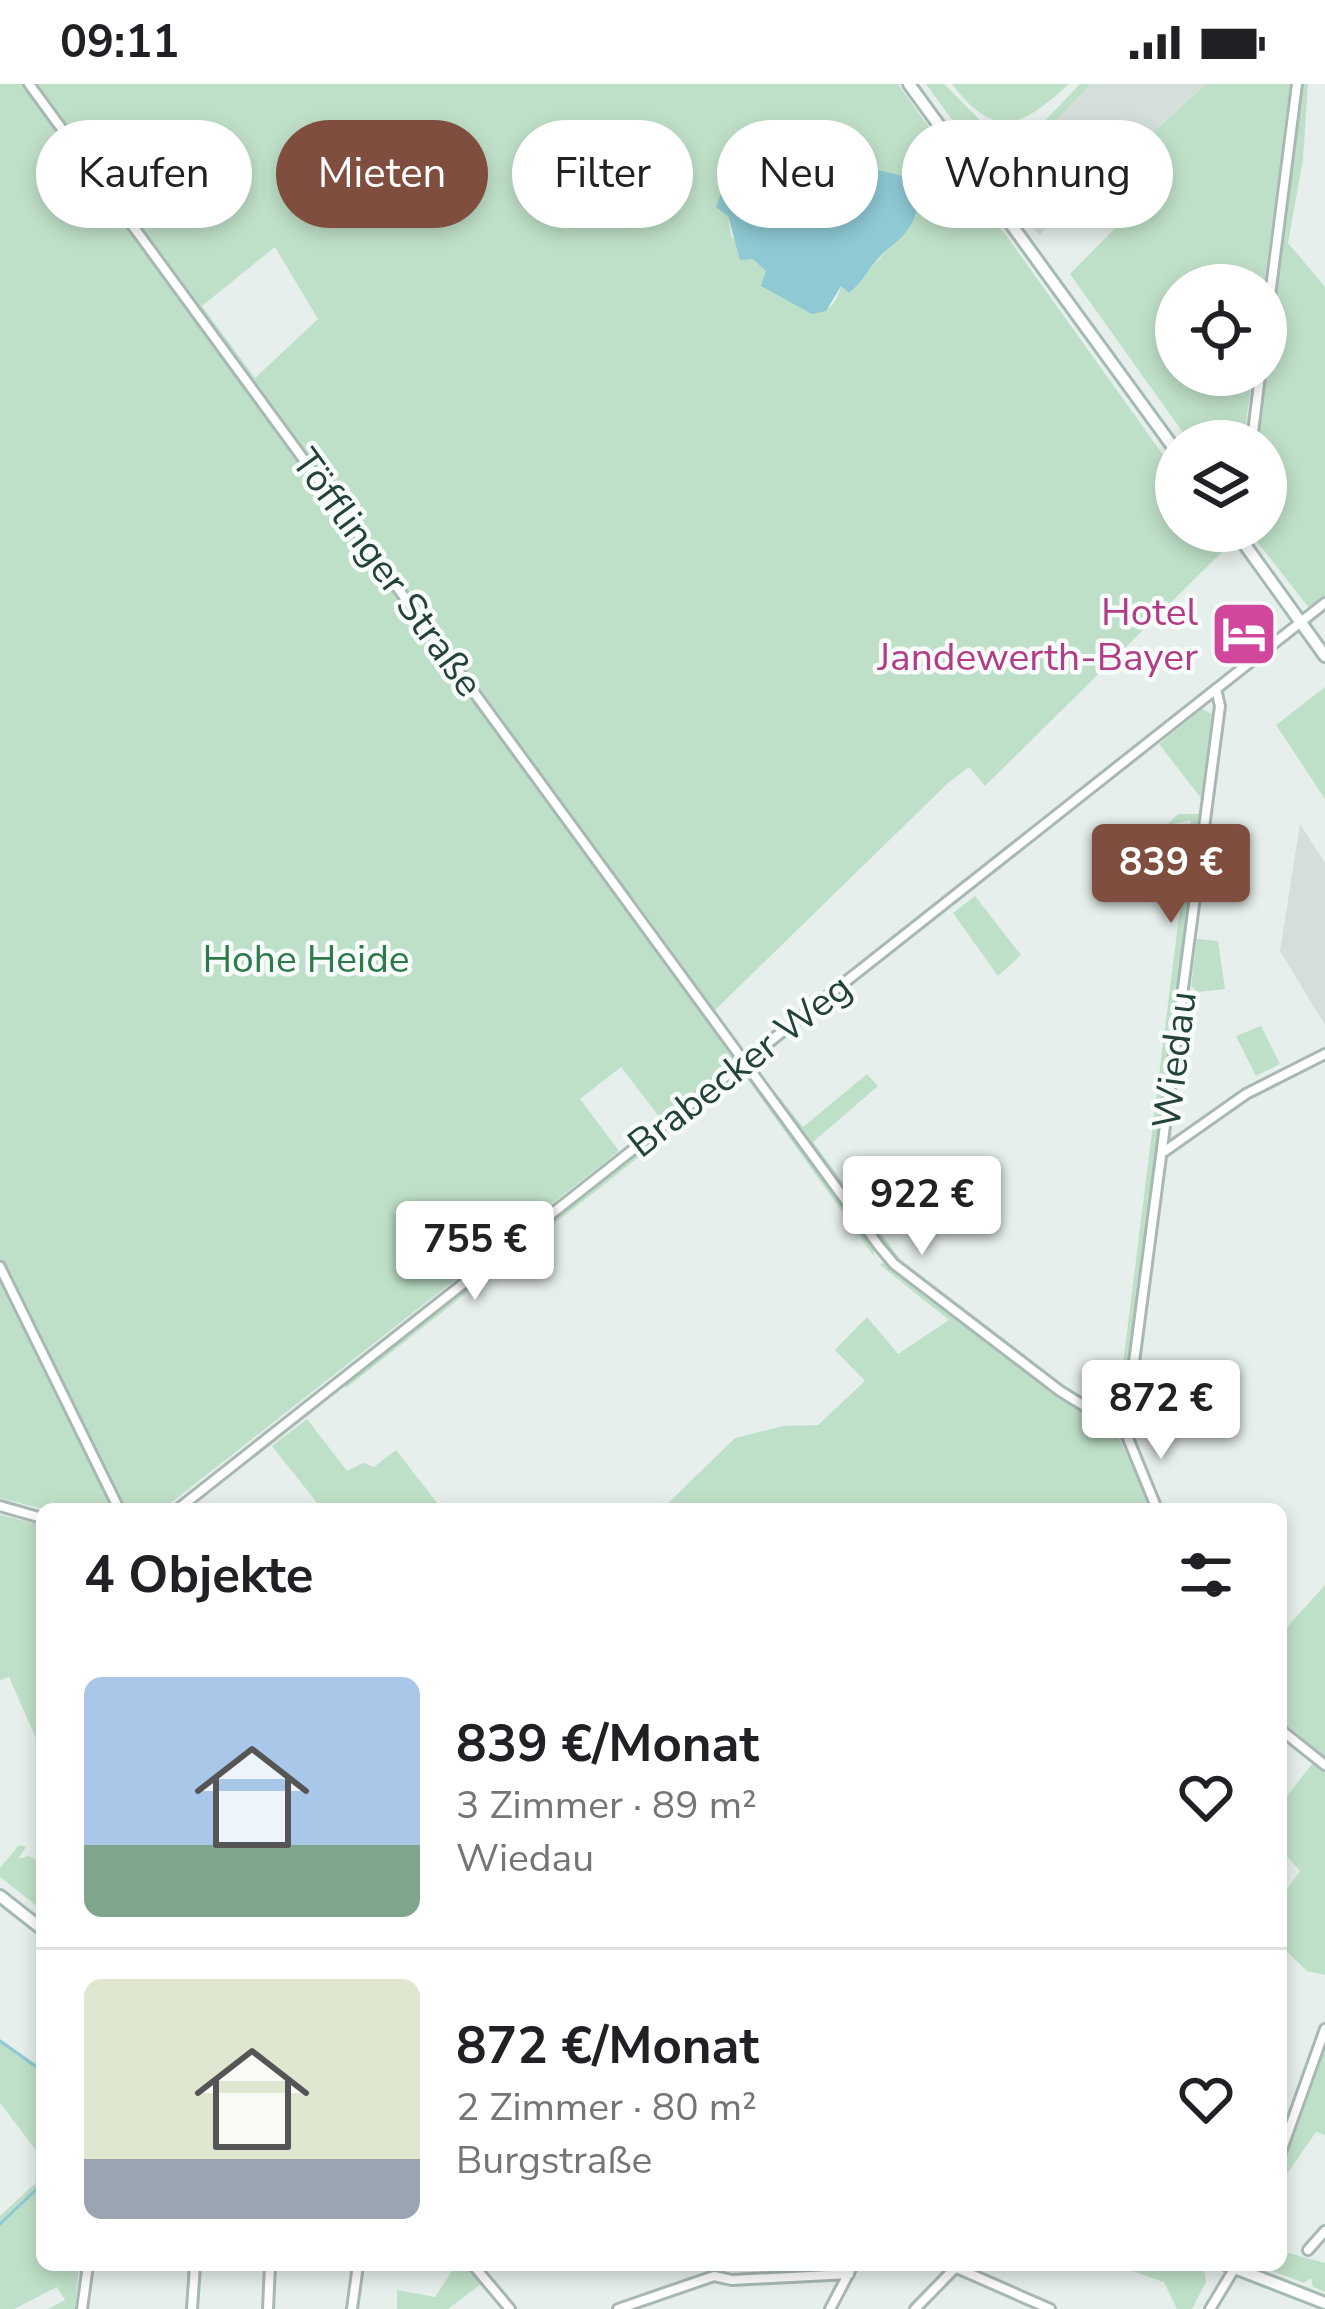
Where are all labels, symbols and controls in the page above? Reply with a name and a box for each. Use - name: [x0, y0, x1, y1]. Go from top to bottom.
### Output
- text: 09:11: [60, 12, 179, 73]
- chip: Kaufen: [36, 120, 252, 228]
- chip: Mieten: [276, 120, 488, 228]
- chip: Filter: [512, 120, 693, 228]
- chip: Neu: [717, 120, 878, 228]
- chip: Wohnung: [902, 120, 1173, 228]
- map controls: [1155, 264, 1287, 552]
- button: locate: [1155, 264, 1287, 396]
- button: layers: [1155, 420, 1287, 552]
- street label: Töfflinger Straße: [279, 438, 495, 708]
- place label: Hotel Jandewerth-Bayer: [876, 586, 1198, 684]
- hotel icon: Hotel Jandewerth-Bayer: [1209, 599, 1279, 669]
- pin: 839 €: [1087, 824, 1255, 926]
- text: 839 €: [1119, 836, 1223, 889]
- park label: Hohe Heide: [202, 933, 410, 986]
- street label: Brabecker Weg: [617, 962, 863, 1170]
- street label: Wiedau: [1140, 988, 1210, 1132]
- pin: 922 €: [838, 1156, 1006, 1258]
- text: 922 €: [870, 1168, 974, 1221]
- pin: 755 €: [391, 1201, 559, 1303]
- text: 755 €: [423, 1213, 527, 1266]
- pin: 872 €: [1077, 1360, 1245, 1462]
- text: 872 €: [1109, 1372, 1213, 1425]
- text: 4 Objekte: [84, 1540, 313, 1610]
- icon: filters: [1173, 1542, 1239, 1608]
- text: 839 €/Monat: [456, 1709, 759, 1779]
- icon: home: [180, 1725, 324, 1869]
- icon: heart: [1173, 1764, 1239, 1830]
- text: 3 Zimmer · 89 m²: [456, 1779, 757, 1832]
- text: Wiedau: [456, 1832, 594, 1885]
- text: 872 €/Monat: [456, 2011, 759, 2081]
- icon: home: [180, 2027, 324, 2171]
- icon: heart: [1173, 2066, 1239, 2132]
- text: 2 Zimmer · 80 m²: [456, 2081, 757, 2134]
- text: Burgstraße: [456, 2134, 652, 2187]

